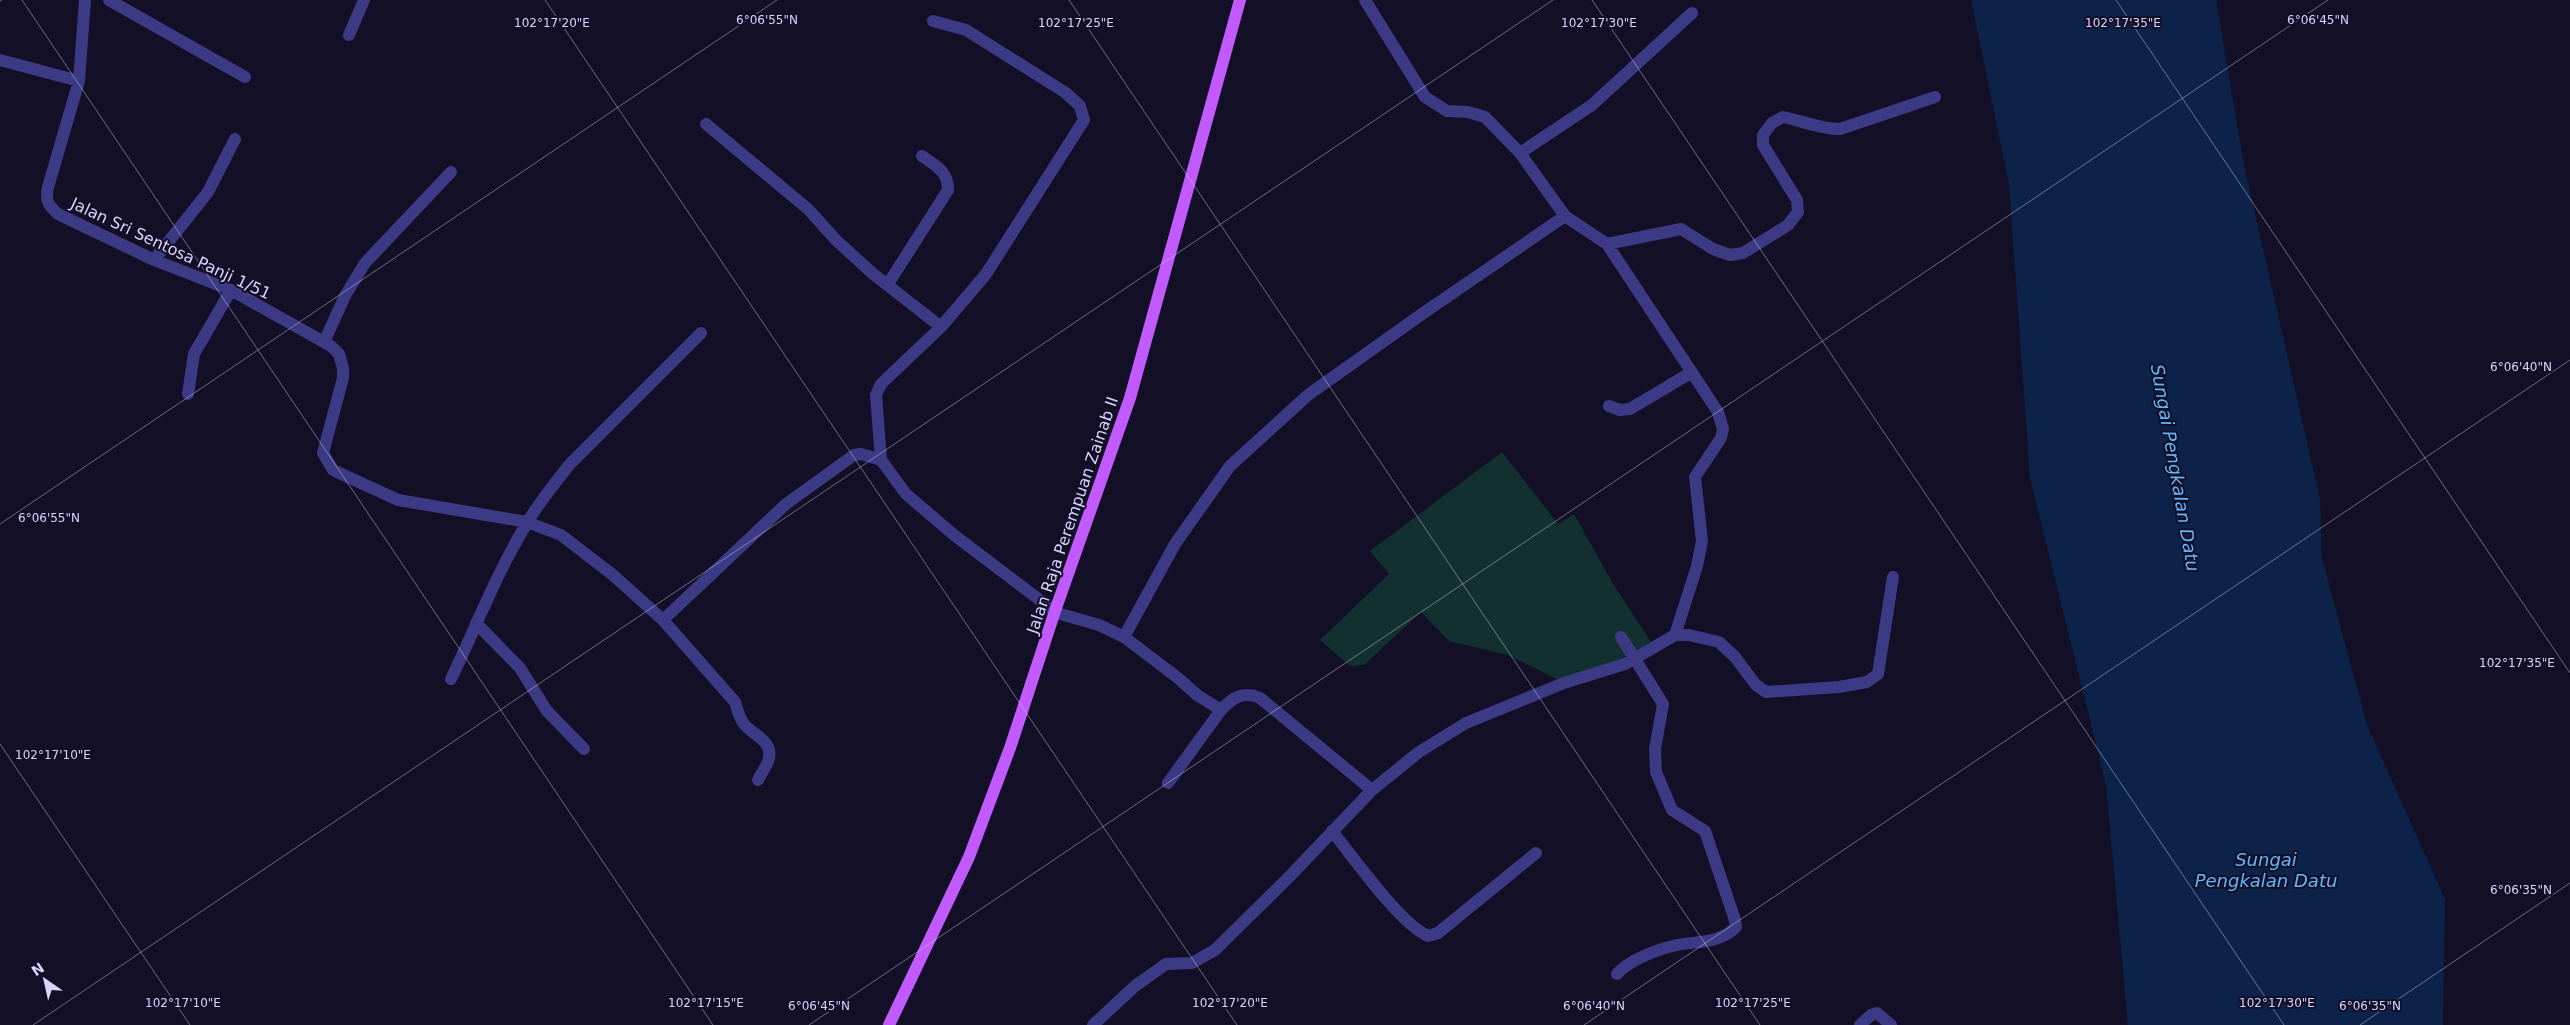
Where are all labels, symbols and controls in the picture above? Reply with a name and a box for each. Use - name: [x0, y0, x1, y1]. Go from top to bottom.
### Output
- text: 6°06'55"N: [736, 13, 798, 27]
- text: 6°06'45"N: [2287, 13, 2349, 27]
- text: 102°17'20"E: [514, 16, 590, 30]
- text: 102°17'25"E: [1038, 16, 1114, 30]
- text: 102°17'30"E: [1561, 16, 1637, 30]
- text: 102°17'35"E: [2085, 16, 2161, 30]
- street label: Jalan Sri Sentosa Panji 1/51: [67, 193, 274, 303]
- text: 6°06'40"N: [2490, 360, 2552, 374]
- water label: Sungai Pengkalan Datu: [2147, 363, 2204, 573]
- street label: Jalan Raja Perempuan Zainab II: [1023, 394, 1122, 637]
- text: 6°06'55"N: [18, 511, 80, 525]
- text: 102°17'35"E: [2479, 656, 2555, 670]
- text: 102°17'10"E: [15, 748, 91, 762]
- water label: Sungai Pengkalan Datu: [2195, 849, 2337, 891]
- text: 6°06'35"N: [2490, 883, 2552, 897]
- north arrow: [20, 955, 70, 1005]
- text: N: [28, 959, 47, 979]
- text: 102°17'10"E: [145, 996, 221, 1010]
- text: 102°17'15"E: [668, 996, 744, 1010]
- text: 102°17'20"E: [1192, 996, 1268, 1010]
- text: 102°17'25"E: [1715, 996, 1791, 1010]
- text: 102°17'30"E: [2239, 996, 2315, 1010]
- text: 6°06'45"N: [788, 999, 850, 1013]
- text: 6°06'40"N: [1563, 999, 1625, 1013]
- text: 6°06'35"N: [2339, 999, 2401, 1013]

